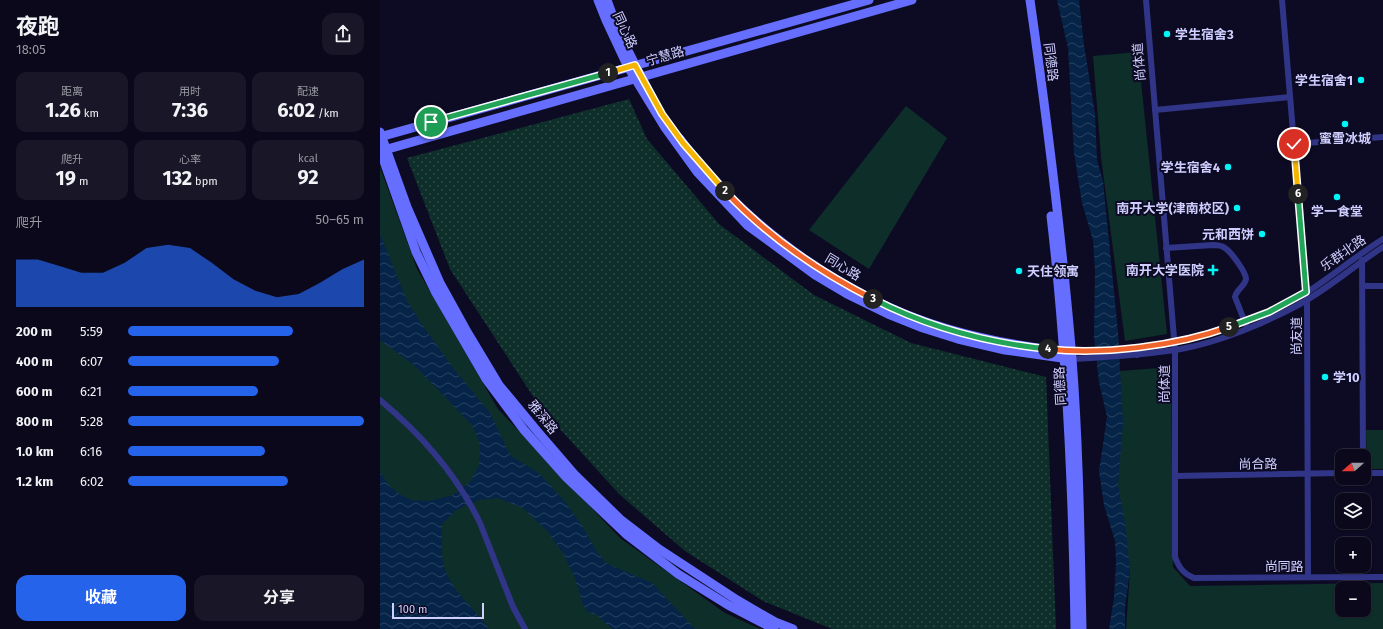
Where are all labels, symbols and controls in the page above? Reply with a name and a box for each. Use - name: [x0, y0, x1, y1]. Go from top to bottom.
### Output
- street label: 同心路: [610, 9, 640, 51]
- text: 夜跑: [16, 13, 60, 40]
- button: share: [322, 13, 364, 55]
- place label: 学生宿舍3: [1175, 27, 1234, 42]
- marker: 学生宿舍3: [1162, 29, 1172, 39]
- text: 18:05: [16, 42, 46, 57]
- street label: 同德路: [1041, 42, 1061, 82]
- street label: 尚体道: [1130, 42, 1148, 82]
- street label: 宁慧路: [644, 43, 686, 69]
- pin: 1: [598, 63, 618, 83]
- text: 1: [605, 66, 611, 79]
- place label: 学生宿舍1: [1295, 73, 1353, 88]
- marker: 学生宿舍1: [1356, 75, 1366, 85]
- text: 距离: [61, 85, 83, 98]
- text: 用时: [179, 85, 201, 98]
- text: 配速: [297, 85, 319, 98]
- text: 1.26: [45, 98, 81, 122]
- text: 7:36: [172, 98, 208, 122]
- text: 6:02: [277, 98, 315, 122]
- pin: [414, 105, 448, 139]
- text: km: [81, 107, 99, 120]
- text: /km: [315, 107, 339, 120]
- icon: arrive: [420, 111, 442, 133]
- marker: 蜜雪冰城: [1340, 119, 1350, 129]
- pin: [1277, 127, 1311, 161]
- place label: 蜜雪冰城: [1319, 131, 1371, 146]
- icon: check: [1283, 133, 1305, 155]
- text: kcal: [298, 152, 318, 165]
- text: 爬升: [61, 153, 83, 166]
- text: 心率: [179, 153, 201, 166]
- place label: 学生宿舍4: [1161, 160, 1221, 175]
- marker: 学生宿舍4: [1223, 162, 1233, 172]
- text: 92: [297, 165, 319, 189]
- text: 19: [56, 166, 76, 190]
- text: 132: [162, 166, 192, 190]
- text: m: [76, 175, 88, 188]
- text: bpm: [192, 175, 218, 188]
- pin: 2: [715, 181, 735, 201]
- text: 2: [722, 184, 728, 197]
- pin: 6: [1288, 184, 1308, 204]
- text: 6: [1295, 187, 1301, 200]
- marker: 学一食堂: [1332, 192, 1342, 202]
- place label: 南开大学(津南校区): [1117, 201, 1229, 216]
- marker: 南开大学(津南校区): [1232, 203, 1242, 213]
- place label: 学一食堂: [1311, 204, 1363, 219]
- text: 50–65 m: [316, 212, 364, 227]
- text: 爬升: [16, 215, 42, 230]
- place label: 元和西饼: [1202, 227, 1254, 242]
- marker: 元和西饼: [1257, 229, 1267, 239]
- street label: 乐群北路: [1317, 232, 1369, 274]
- street label: 同心路: [822, 251, 864, 283]
- place label: 南开大学医院: [1126, 263, 1204, 278]
- place label: 天住领寓: [1027, 264, 1079, 279]
- marker: 南开大学医院: [1207, 264, 1219, 276]
- marker: 天住领寓: [1014, 266, 1024, 276]
- pin: 3: [863, 289, 883, 309]
- text: 3: [870, 292, 876, 305]
- street label: 尚友道: [1289, 316, 1304, 356]
- pin: 5: [1219, 317, 1239, 337]
- text: 5: [1226, 320, 1232, 333]
- text: 200 m: [16, 324, 52, 339]
- text: 5:59: [80, 324, 103, 339]
- pin: 4: [1038, 339, 1058, 359]
- text: 4: [1045, 342, 1051, 355]
- text: 400 m: [16, 354, 53, 369]
- text: 6:07: [80, 354, 103, 369]
- street label: 尚体道: [1157, 364, 1172, 404]
- street label: 同德路: [1051, 366, 1069, 406]
- place label: 学10: [1333, 370, 1360, 385]
- marker: 学10: [1320, 372, 1330, 382]
- text: 600 m: [16, 384, 53, 399]
- text: 6:21: [80, 384, 102, 399]
- street label: 雅深路: [525, 397, 561, 437]
- text: 800 m: [16, 414, 53, 429]
- text: 5:28: [80, 414, 103, 429]
- text: 1.0 km: [16, 444, 54, 459]
- text: 6:16: [80, 444, 102, 459]
- north arrow: [1335, 449, 1371, 485]
- map controls: [1335, 449, 1371, 617]
- street label: 尚合路: [1238, 456, 1278, 472]
- text: 1.2 km: [16, 474, 53, 489]
- text: 6:02: [80, 474, 104, 489]
- button: layers: [1335, 493, 1371, 529]
- button: +: [1335, 537, 1371, 573]
- street label: 尚同路: [1264, 559, 1304, 574]
- button: 收藏: [16, 575, 186, 621]
- button: 分享: [194, 575, 364, 621]
- button: −: [1335, 581, 1371, 617]
- scale bar: [392, 601, 484, 620]
- text: 100 m: [398, 603, 427, 616]

